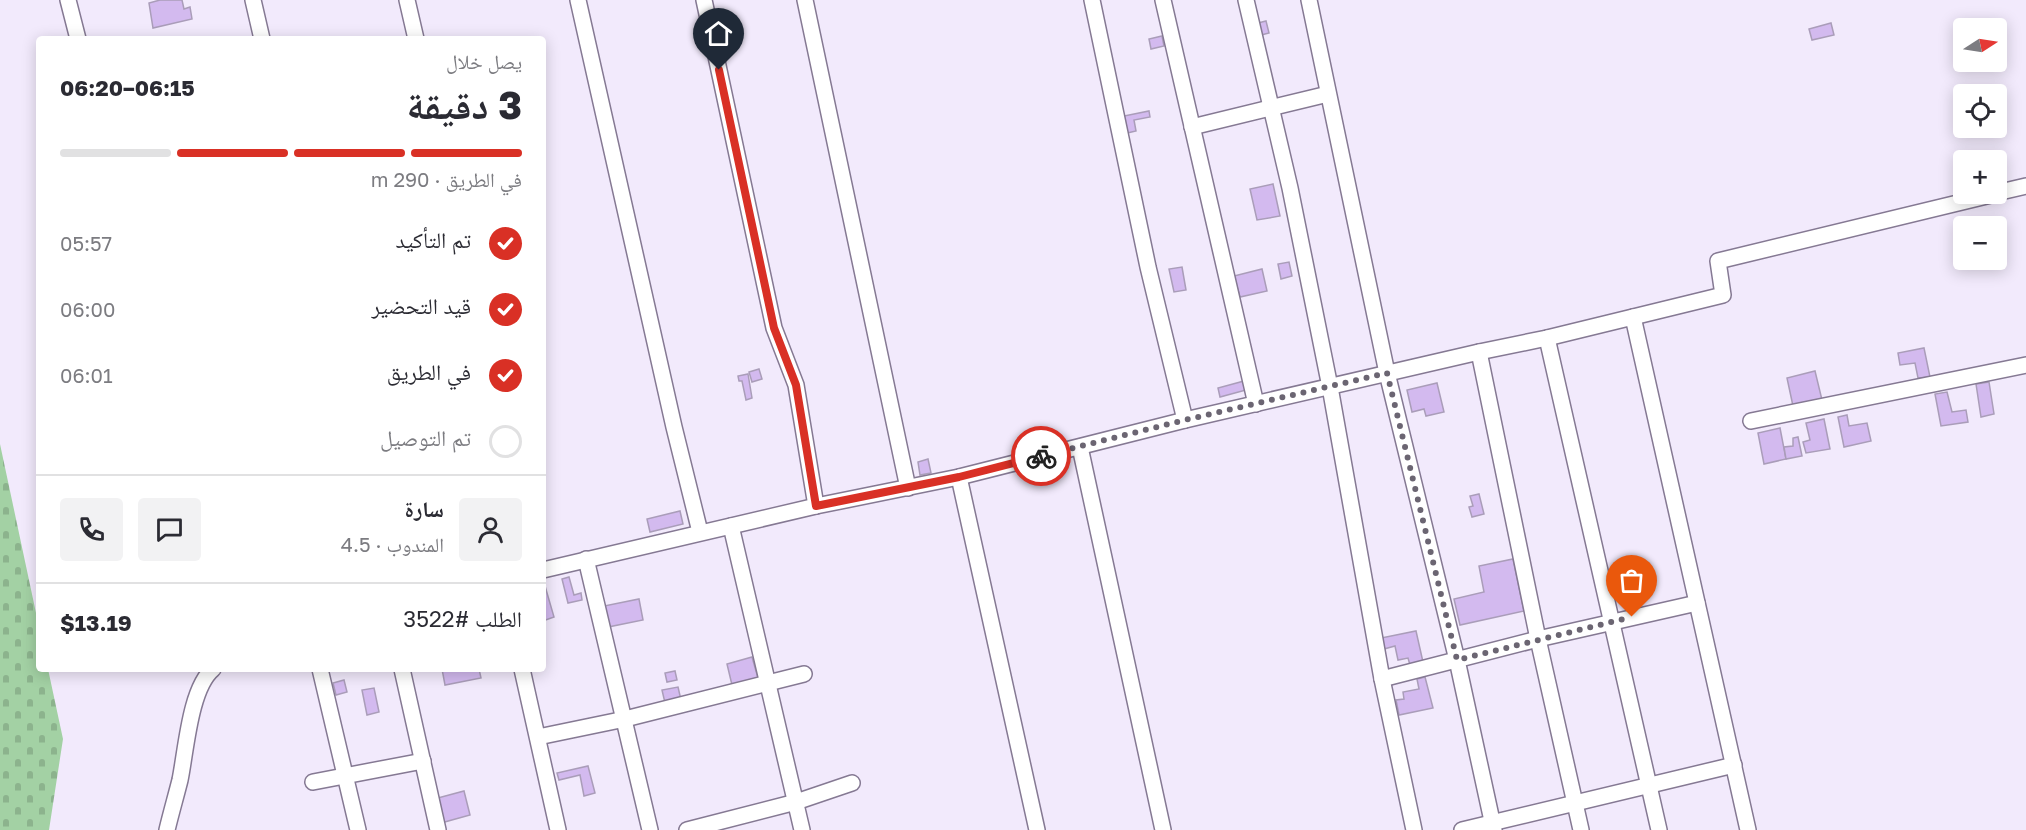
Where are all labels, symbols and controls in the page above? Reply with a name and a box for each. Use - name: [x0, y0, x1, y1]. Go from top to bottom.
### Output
- pin: [693, 8, 744, 70]
- icon: home: [702, 17, 735, 50]
- north arrow: [1953, 18, 2007, 72]
- map controls: [1953, 18, 2007, 270]
- text: يصل خلال: [446, 49, 522, 73]
- text: 06:15–06:20: [60, 74, 195, 101]
- text: 3 دقيقة: [407, 81, 522, 128]
- button: locate: [1953, 84, 2007, 138]
- button: +: [1953, 150, 2007, 204]
- text: في الطريق · 290 m: [371, 167, 522, 191]
- button: −: [1953, 216, 2007, 270]
- text: تم التأكيد: [395, 226, 471, 253]
- icon: check: [489, 227, 522, 260]
- text: 05:57: [60, 231, 112, 255]
- text: قيد التحضير: [372, 292, 471, 319]
- icon: check: [489, 293, 522, 326]
- text: 06:00: [60, 297, 115, 321]
- text: في الطريق: [387, 358, 471, 385]
- icon: check: [489, 359, 522, 392]
- text: 06:01: [60, 363, 113, 387]
- text: تم التوصيل: [380, 424, 471, 451]
- courier: [1011, 426, 1071, 486]
- icon: bike: [1025, 440, 1058, 473]
- text: سارة: [405, 495, 444, 522]
- button: phone: [60, 498, 123, 561]
- button: chat: [138, 498, 201, 561]
- button: person: [459, 498, 522, 561]
- text: المندوب · 4.5: [341, 532, 444, 556]
- pin: [1606, 555, 1657, 617]
- icon: bag: [1615, 564, 1648, 597]
- text: الطلب #3522: [403, 605, 522, 632]
- text: $13.19: [60, 609, 132, 636]

